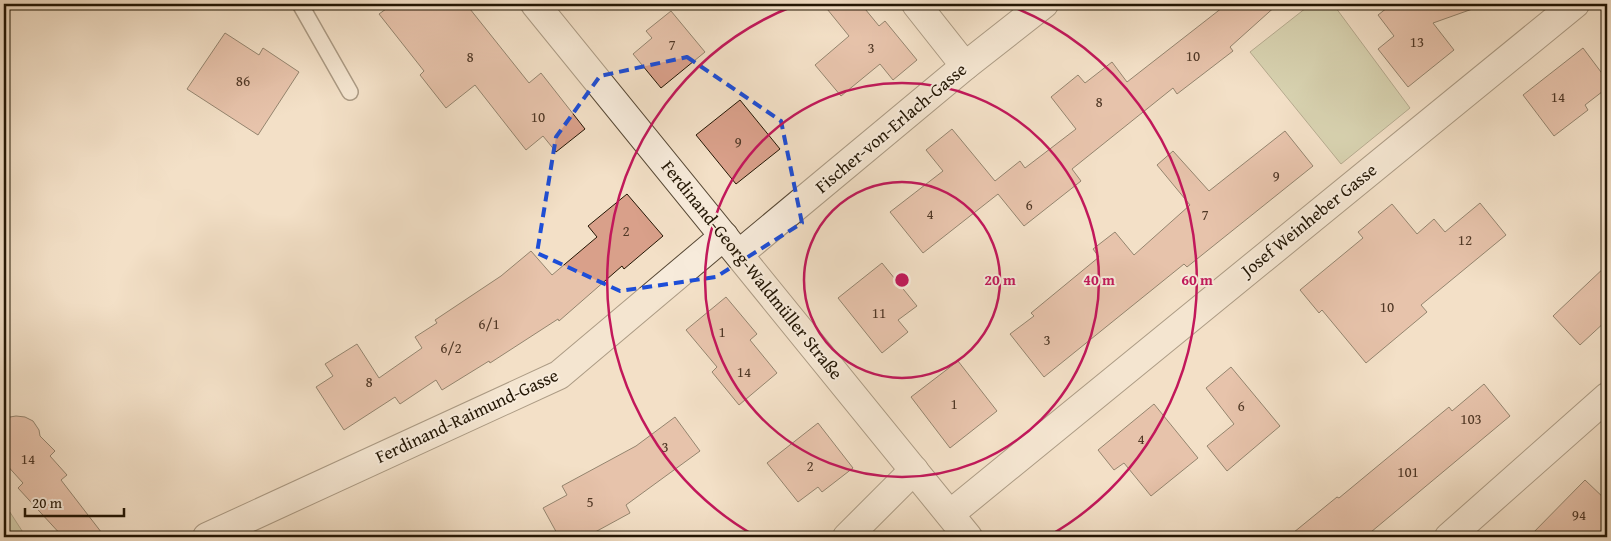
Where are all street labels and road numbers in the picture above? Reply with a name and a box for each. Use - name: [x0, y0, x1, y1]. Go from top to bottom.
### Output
- street label: Fischer-von-Erlach-Gasse: [809, 56, 972, 199]
- street label: Ferdinand-Georg-Waldmüller Straße: [655, 154, 850, 385]
- street label: Josef Weinheber Gasse: [1233, 156, 1382, 284]
- street label: Ferdinand-Raimund-Gasse: [371, 361, 563, 470]

